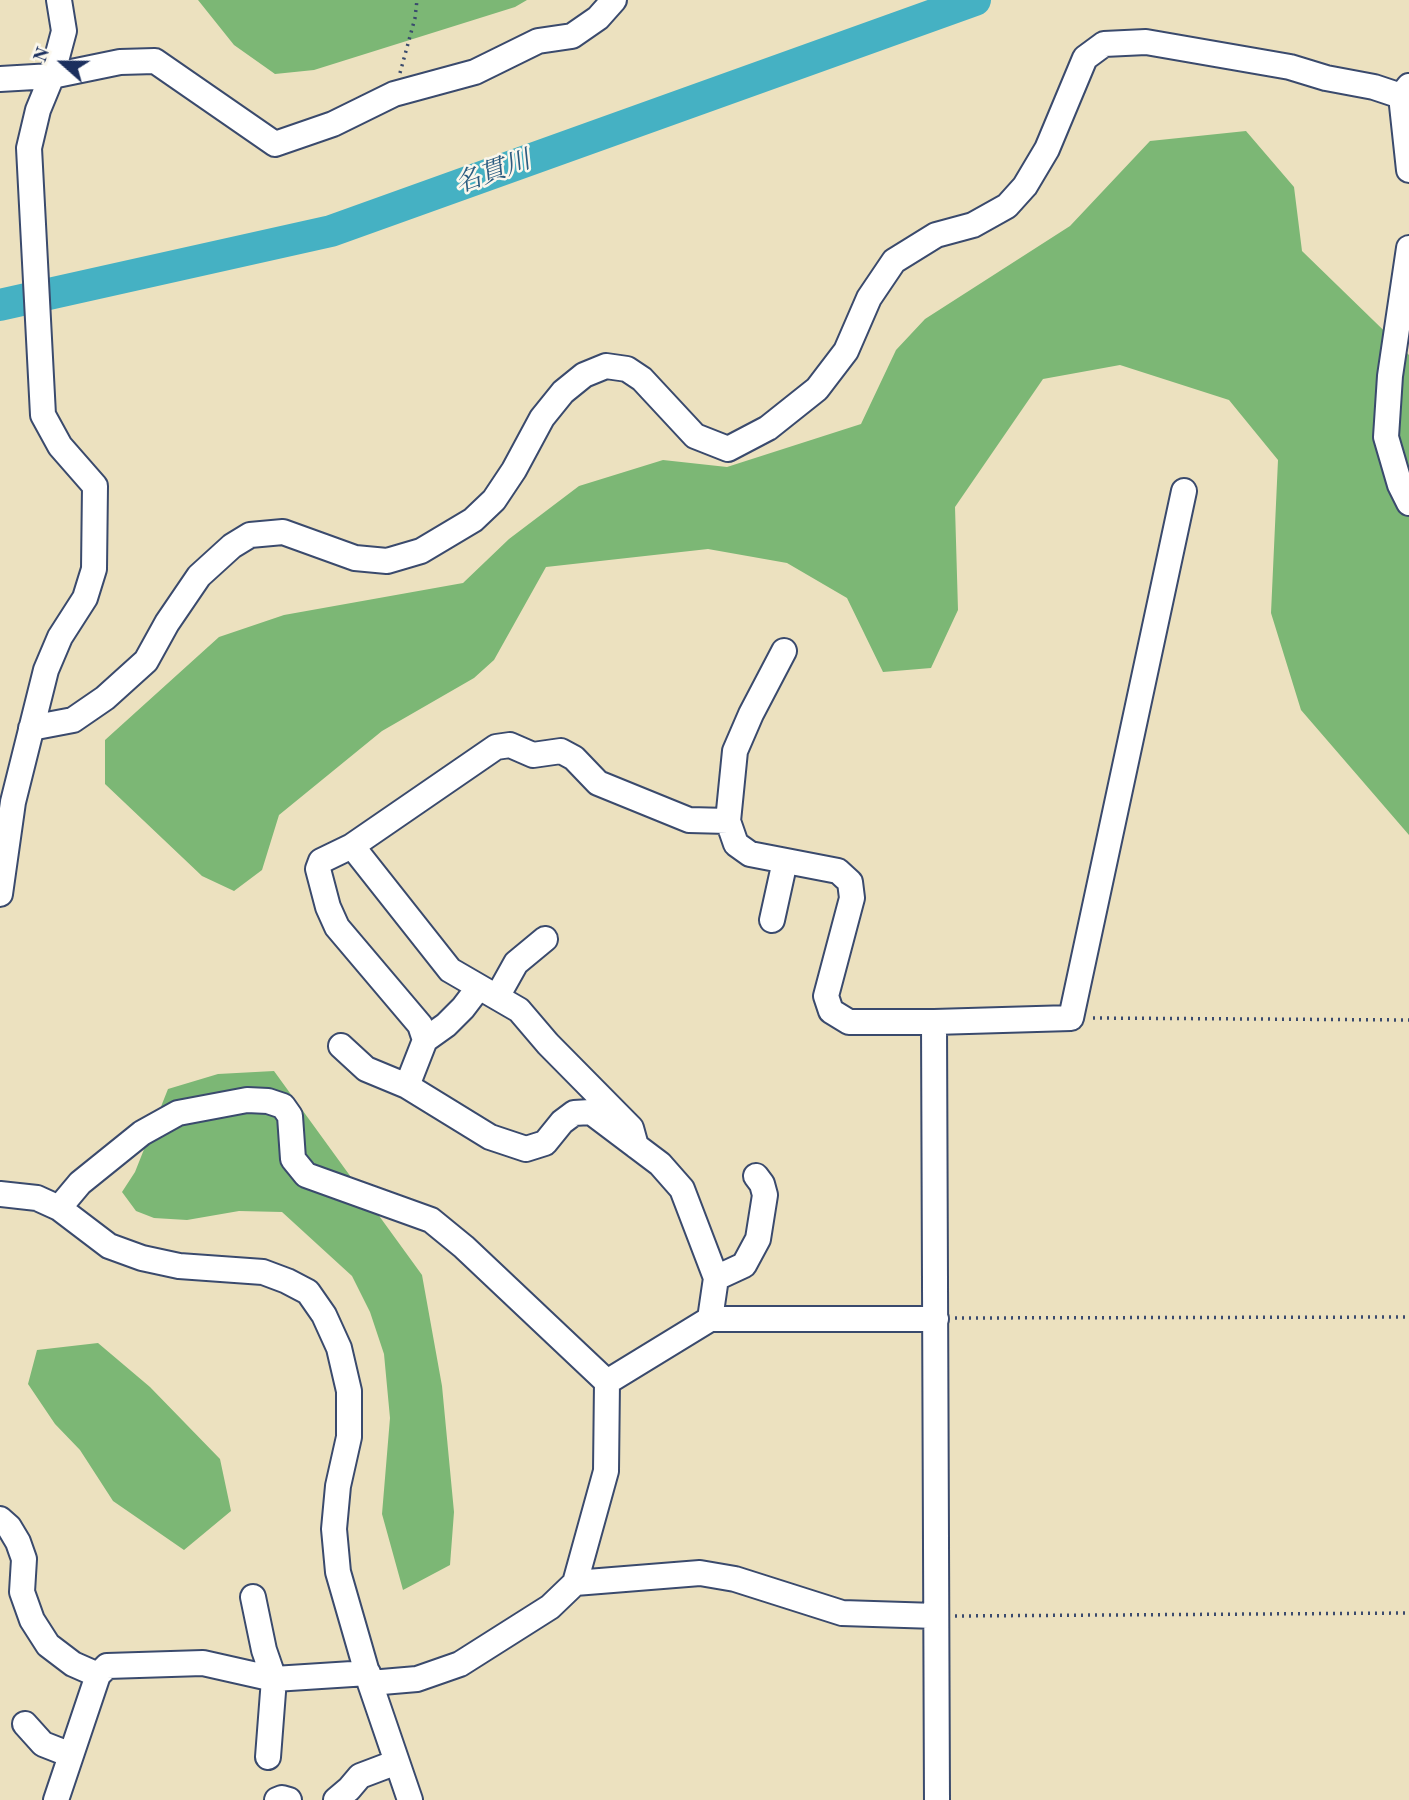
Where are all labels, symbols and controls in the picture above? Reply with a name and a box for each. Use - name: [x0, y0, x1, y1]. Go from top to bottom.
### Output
- north arrow: [28, 28, 98, 98]
- text: N: [31, 45, 54, 65]
- water label: 名貫川: [451, 145, 535, 201]

